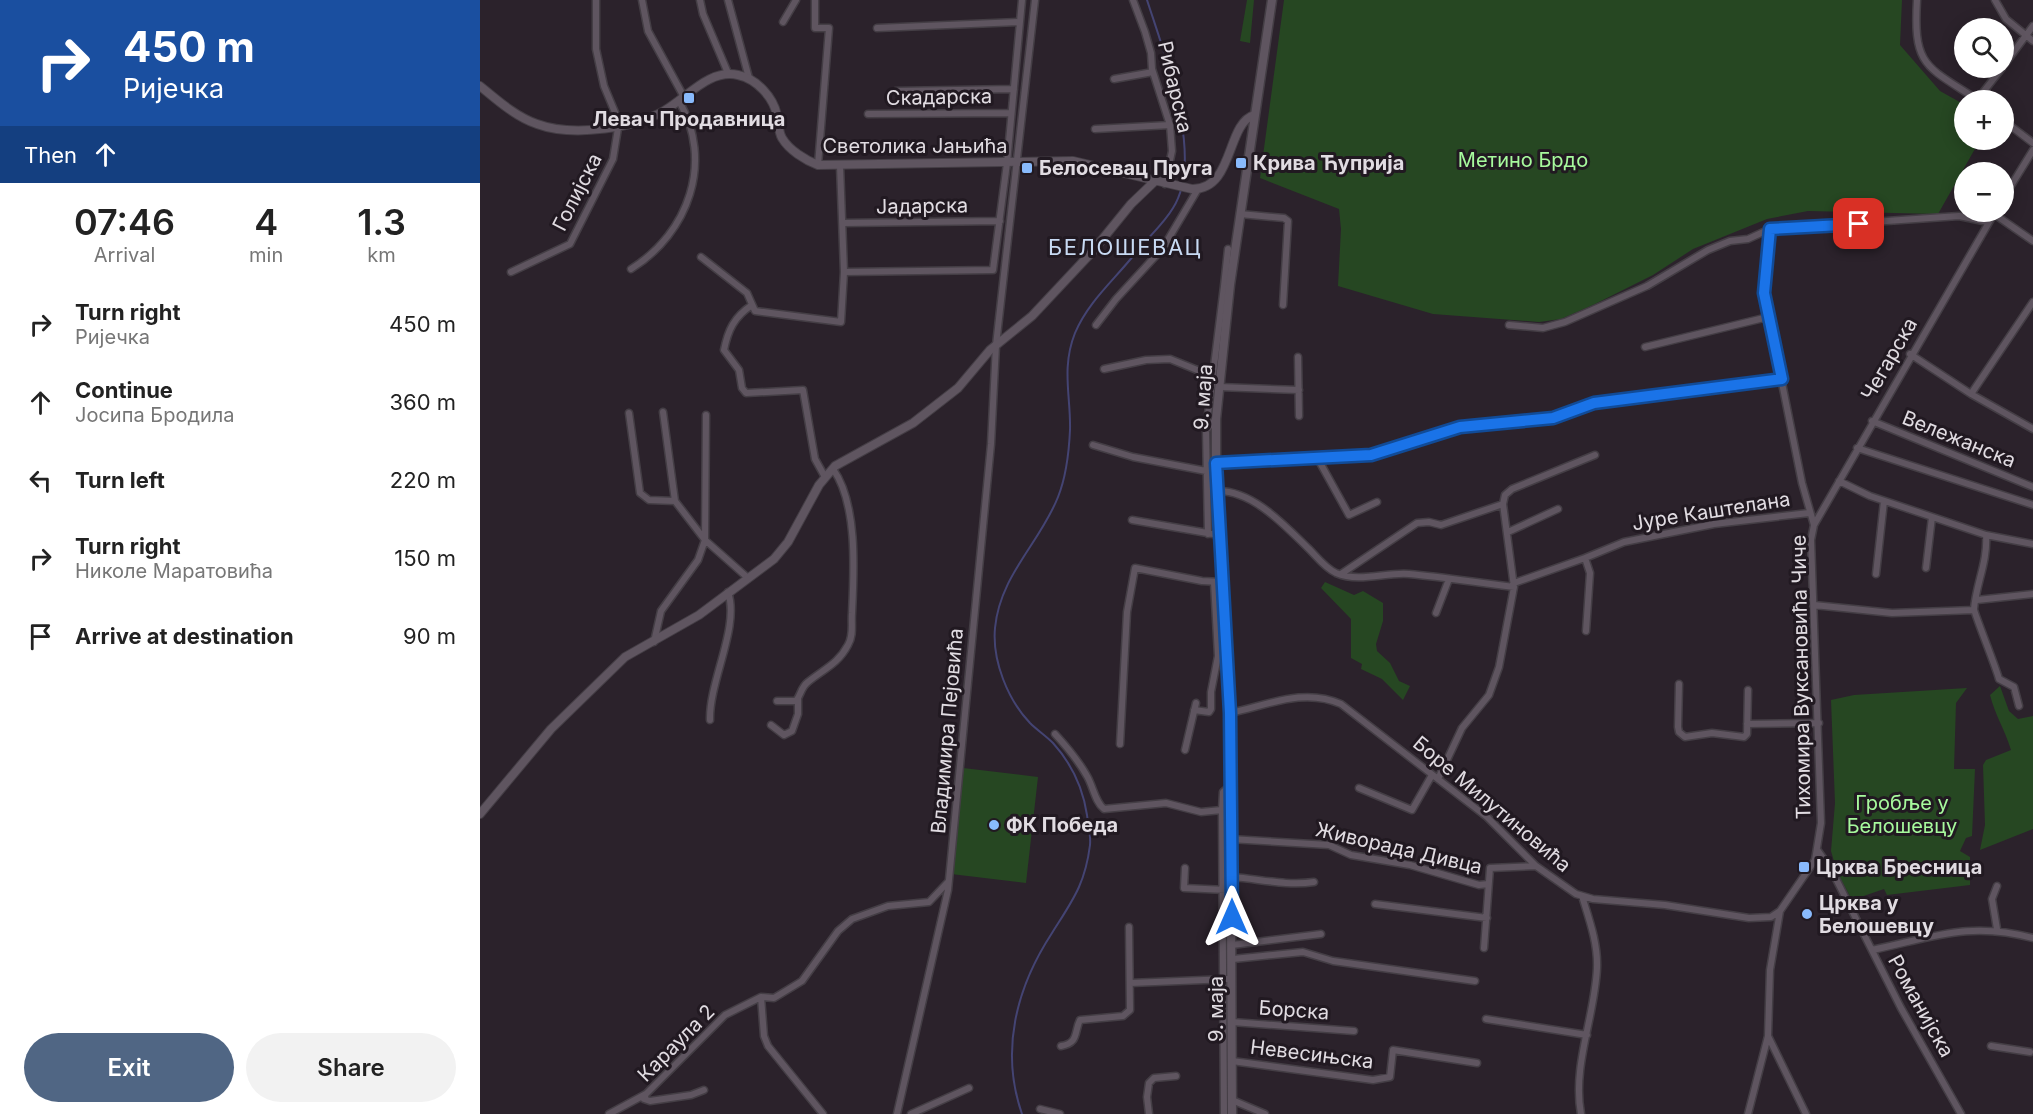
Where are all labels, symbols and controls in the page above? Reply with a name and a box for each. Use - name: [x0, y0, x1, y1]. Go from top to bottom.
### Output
- map controls: [1954, 18, 2014, 222]
- button: search: [1954, 18, 2014, 78]
- text: 450 m: [123, 21, 255, 72]
- icon: right: [24, 24, 102, 102]
- street label: Рибарска: [1153, 39, 1197, 135]
- text: Ријечка: [123, 72, 224, 105]
- street label: Скадарска: [886, 84, 992, 110]
- button: +: [1954, 90, 2014, 150]
- marker: Левач Продавница: [682, 91, 696, 105]
- place label: Левач Продавница: [593, 107, 785, 131]
- street label: Светолика Јањића: [822, 134, 1008, 158]
- icon: ahead: [89, 138, 122, 171]
- text: Then: [24, 142, 77, 168]
- park label: Метино Брдо: [1458, 148, 1588, 172]
- street label: Голијска: [547, 149, 607, 235]
- place label: Крива Ћуприја: [1253, 151, 1404, 175]
- place label: Белосевац Пруга: [1039, 156, 1213, 180]
- marker: Крива Ћуприја: [1234, 156, 1248, 170]
- marker: Белосевац Пруга: [1020, 161, 1034, 175]
- button: −: [1954, 162, 2014, 222]
- street label: Јадарска: [876, 193, 968, 219]
- pin: [1833, 198, 1884, 249]
- text: 07:46: [74, 200, 175, 244]
- text: 4: [254, 200, 278, 244]
- text: 1.3: [357, 200, 406, 244]
- icon: arrive: [1842, 207, 1875, 240]
- district label: БЕЛОШЕВАЦ: [1048, 234, 1202, 260]
- text: Arrival: [94, 243, 155, 267]
- text: min: [249, 243, 283, 267]
- text: km: [367, 243, 396, 267]
- text: Turn right: [75, 299, 181, 325]
- icon: right: [24, 308, 57, 341]
- text: 450 m: [389, 311, 456, 337]
- street label: Чегарска: [1856, 313, 1922, 405]
- text: Ријечка: [75, 325, 150, 349]
- street label: 9. маја: [1189, 363, 1217, 431]
- text: Continue: [75, 377, 173, 403]
- icon: ahead: [24, 386, 57, 419]
- text: 360 m: [389, 389, 456, 415]
- text: Јосипа Бродила: [75, 403, 235, 427]
- street label: Вележанска: [1899, 405, 2019, 473]
- icon: left: [24, 464, 57, 497]
- text: Turn left: [75, 467, 165, 493]
- text: 220 m: [390, 467, 456, 493]
- street label: Јуре Каштелана: [1630, 487, 1792, 535]
- text: Turn right: [75, 533, 181, 559]
- street label: Тихомира Вуксановића Чиче: [1787, 534, 1815, 820]
- icon: right: [24, 542, 57, 575]
- text: 150 m: [394, 545, 456, 571]
- text: Николе Маратовића: [75, 559, 273, 583]
- icon: arrive: [24, 620, 57, 653]
- text: Arrive at destination: [75, 623, 294, 649]
- text: 90 m: [403, 623, 456, 649]
- street label: Владимира Пејовића: [926, 627, 968, 835]
- street label: Боре Милутиновића: [1408, 731, 1576, 877]
- park label: Гробље у Белошевцу: [1847, 791, 1957, 838]
- place label: ФК Победа: [1006, 813, 1118, 837]
- street label: Живорада Дивца: [1313, 817, 1485, 879]
- marker: ФК Победа: [987, 818, 1001, 832]
- place label: Црква Бресница: [1816, 855, 1982, 879]
- marker: Црква Бресница: [1797, 860, 1811, 874]
- position arrow: [1200, 885, 1264, 949]
- place label: Црква у Белошевцу: [1819, 891, 1934, 938]
- marker: Црква у Белошевцу: [1800, 907, 1814, 921]
- street label: Романијска: [1883, 951, 1959, 1061]
- street label: 9. маја: [1204, 976, 1228, 1042]
- street label: Борска: [1258, 996, 1330, 1024]
- street label: Караула 2: [633, 1000, 719, 1086]
- button: Exit: [24, 1033, 234, 1102]
- button: Share: [246, 1033, 456, 1102]
- street label: Невесињска: [1249, 1035, 1375, 1073]

